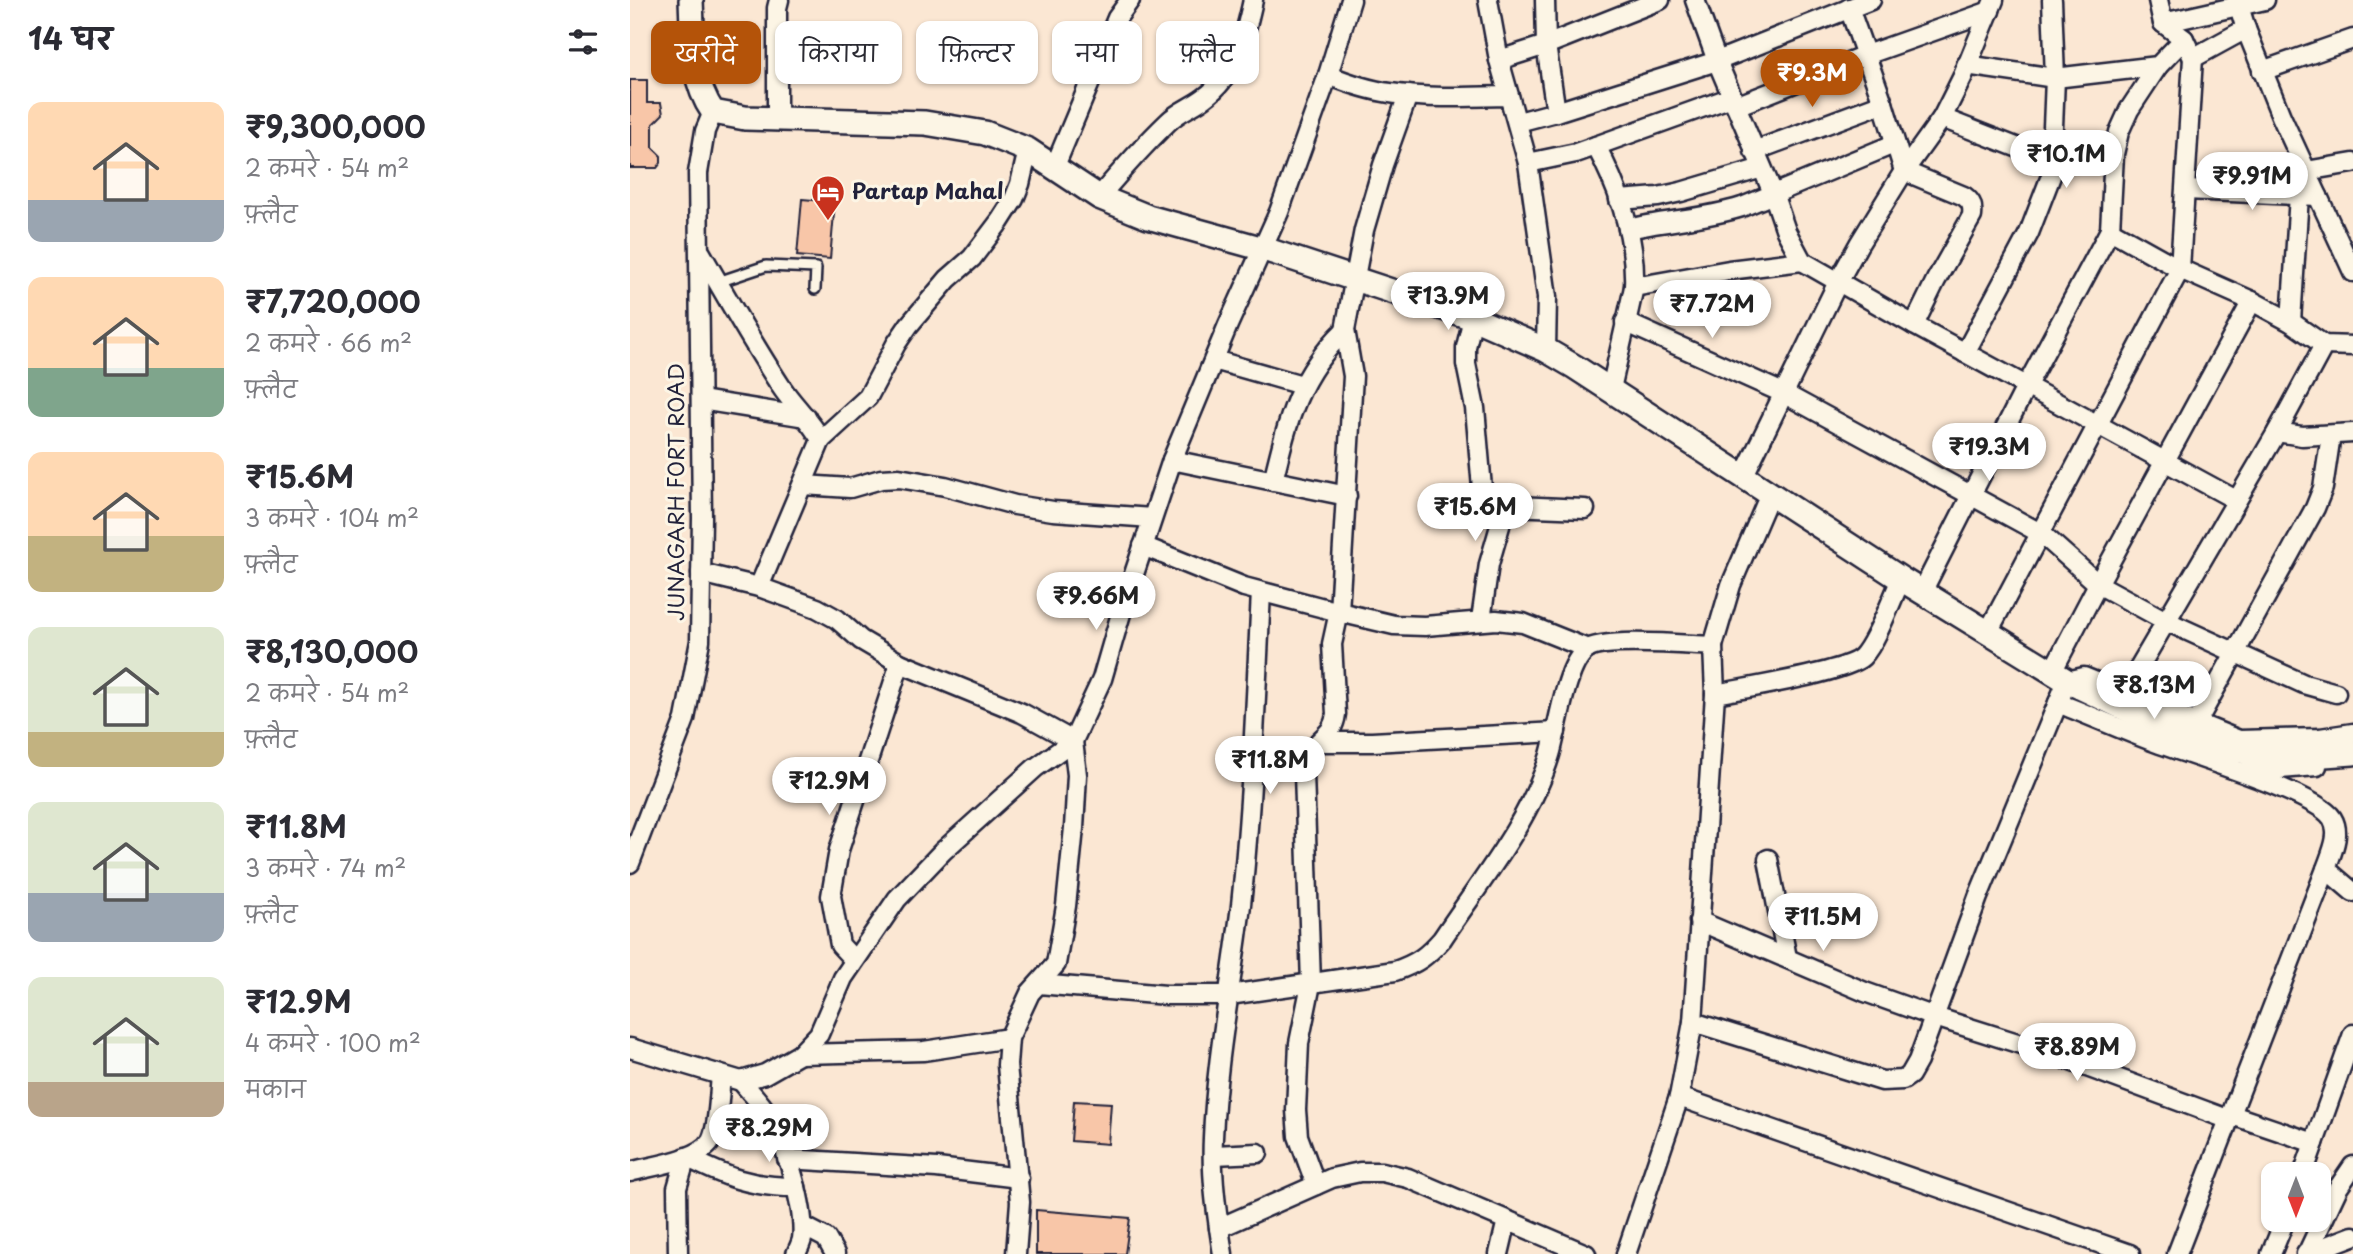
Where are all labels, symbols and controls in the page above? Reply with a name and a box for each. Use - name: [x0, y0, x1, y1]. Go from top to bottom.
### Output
- text: 14 घर: [28, 15, 113, 60]
- chip: खरीदें: [651, 21, 761, 84]
- chip: किराया: [775, 21, 902, 84]
- chip: फ़िल्टर: [916, 21, 1038, 84]
- chip: नया: [1052, 21, 1142, 84]
- chip: फ़्लैट: [1156, 21, 1259, 84]
- icon: filters: [564, 23, 602, 61]
- pin: ₹9.3M: [1763, 50, 1861, 109]
- text: ₹9.3M: [1777, 54, 1847, 89]
- text: ₹9,300,000: [245, 103, 426, 148]
- icon: home: [84, 130, 168, 214]
- pin: ₹10.1M: [2009, 130, 2123, 190]
- text: ₹10.1M: [2026, 135, 2106, 170]
- text: 2 कमरे · 54 m²: [245, 150, 409, 185]
- pin: ₹9.91M: [2195, 152, 2309, 212]
- text: ₹9.91M: [2212, 157, 2292, 192]
- hotel icon: Partap Mahal: [809, 173, 847, 222]
- place label: Partap Mahal: [852, 174, 1003, 206]
- text: फ़्लैट: [245, 196, 297, 231]
- pin: ₹13.9M: [1391, 272, 1505, 332]
- text: ₹13.9M: [1407, 277, 1489, 312]
- text: ₹7,720,000: [245, 278, 421, 323]
- pin: ₹7.72M: [1655, 280, 1769, 340]
- text: ₹7.72M: [1669, 285, 1755, 320]
- icon: home: [84, 305, 168, 389]
- text: 2 कमरे · 66 m²: [245, 325, 412, 360]
- street label: JUNAGARH FORT ROAD: [659, 363, 691, 621]
- text: फ़्लैट: [245, 371, 297, 406]
- pin: ₹19.3M: [1932, 424, 2046, 483]
- text: ₹19.3M: [1948, 428, 2030, 463]
- text: ₹15.6M: [245, 453, 354, 498]
- icon: home: [84, 480, 168, 564]
- pin: ₹15.6M: [1418, 484, 1532, 543]
- text: ₹15.6M: [1433, 488, 1517, 523]
- text: 3 कमरे · 104 m²: [245, 500, 419, 535]
- text: फ़्लैट: [245, 546, 297, 581]
- pin: ₹9.66M: [1039, 572, 1153, 632]
- text: ₹9.66M: [1053, 577, 1139, 612]
- text: ₹8,130,000: [245, 628, 418, 673]
- icon: home: [84, 655, 168, 739]
- pin: ₹8.13M: [2097, 662, 2211, 721]
- text: ₹8.13M: [2112, 666, 2196, 701]
- text: 2 कमरे · 54 m²: [245, 675, 409, 710]
- text: फ़्लैट: [245, 721, 297, 756]
- pin: ₹11.8M: [1213, 736, 1327, 796]
- text: ₹11.8M: [1231, 741, 1309, 776]
- pin: ₹12.9M: [772, 758, 886, 817]
- text: ₹12.9M: [788, 762, 870, 797]
- text: ₹11.8M: [245, 803, 347, 848]
- icon: home: [84, 830, 168, 914]
- text: 3 कमरे · 74 m²: [245, 850, 406, 885]
- pin: ₹11.5M: [1766, 894, 1880, 953]
- text: फ़्लैट: [245, 896, 297, 931]
- text: ₹11.5M: [1784, 898, 1862, 933]
- text: ₹12.9M: [245, 978, 352, 1023]
- icon: home: [84, 1005, 168, 1089]
- pin: ₹8.89M: [2020, 1024, 2134, 1083]
- text: 4 कमरे · 100 m²: [245, 1025, 421, 1060]
- text: ₹8.89M: [2034, 1028, 2120, 1063]
- text: मकान: [245, 1071, 306, 1106]
- pin: ₹8.29M: [712, 1104, 826, 1164]
- text: ₹8.29M: [725, 1109, 813, 1144]
- north arrow: [2261, 1162, 2331, 1232]
- map controls: [2261, 1162, 2331, 1232]

